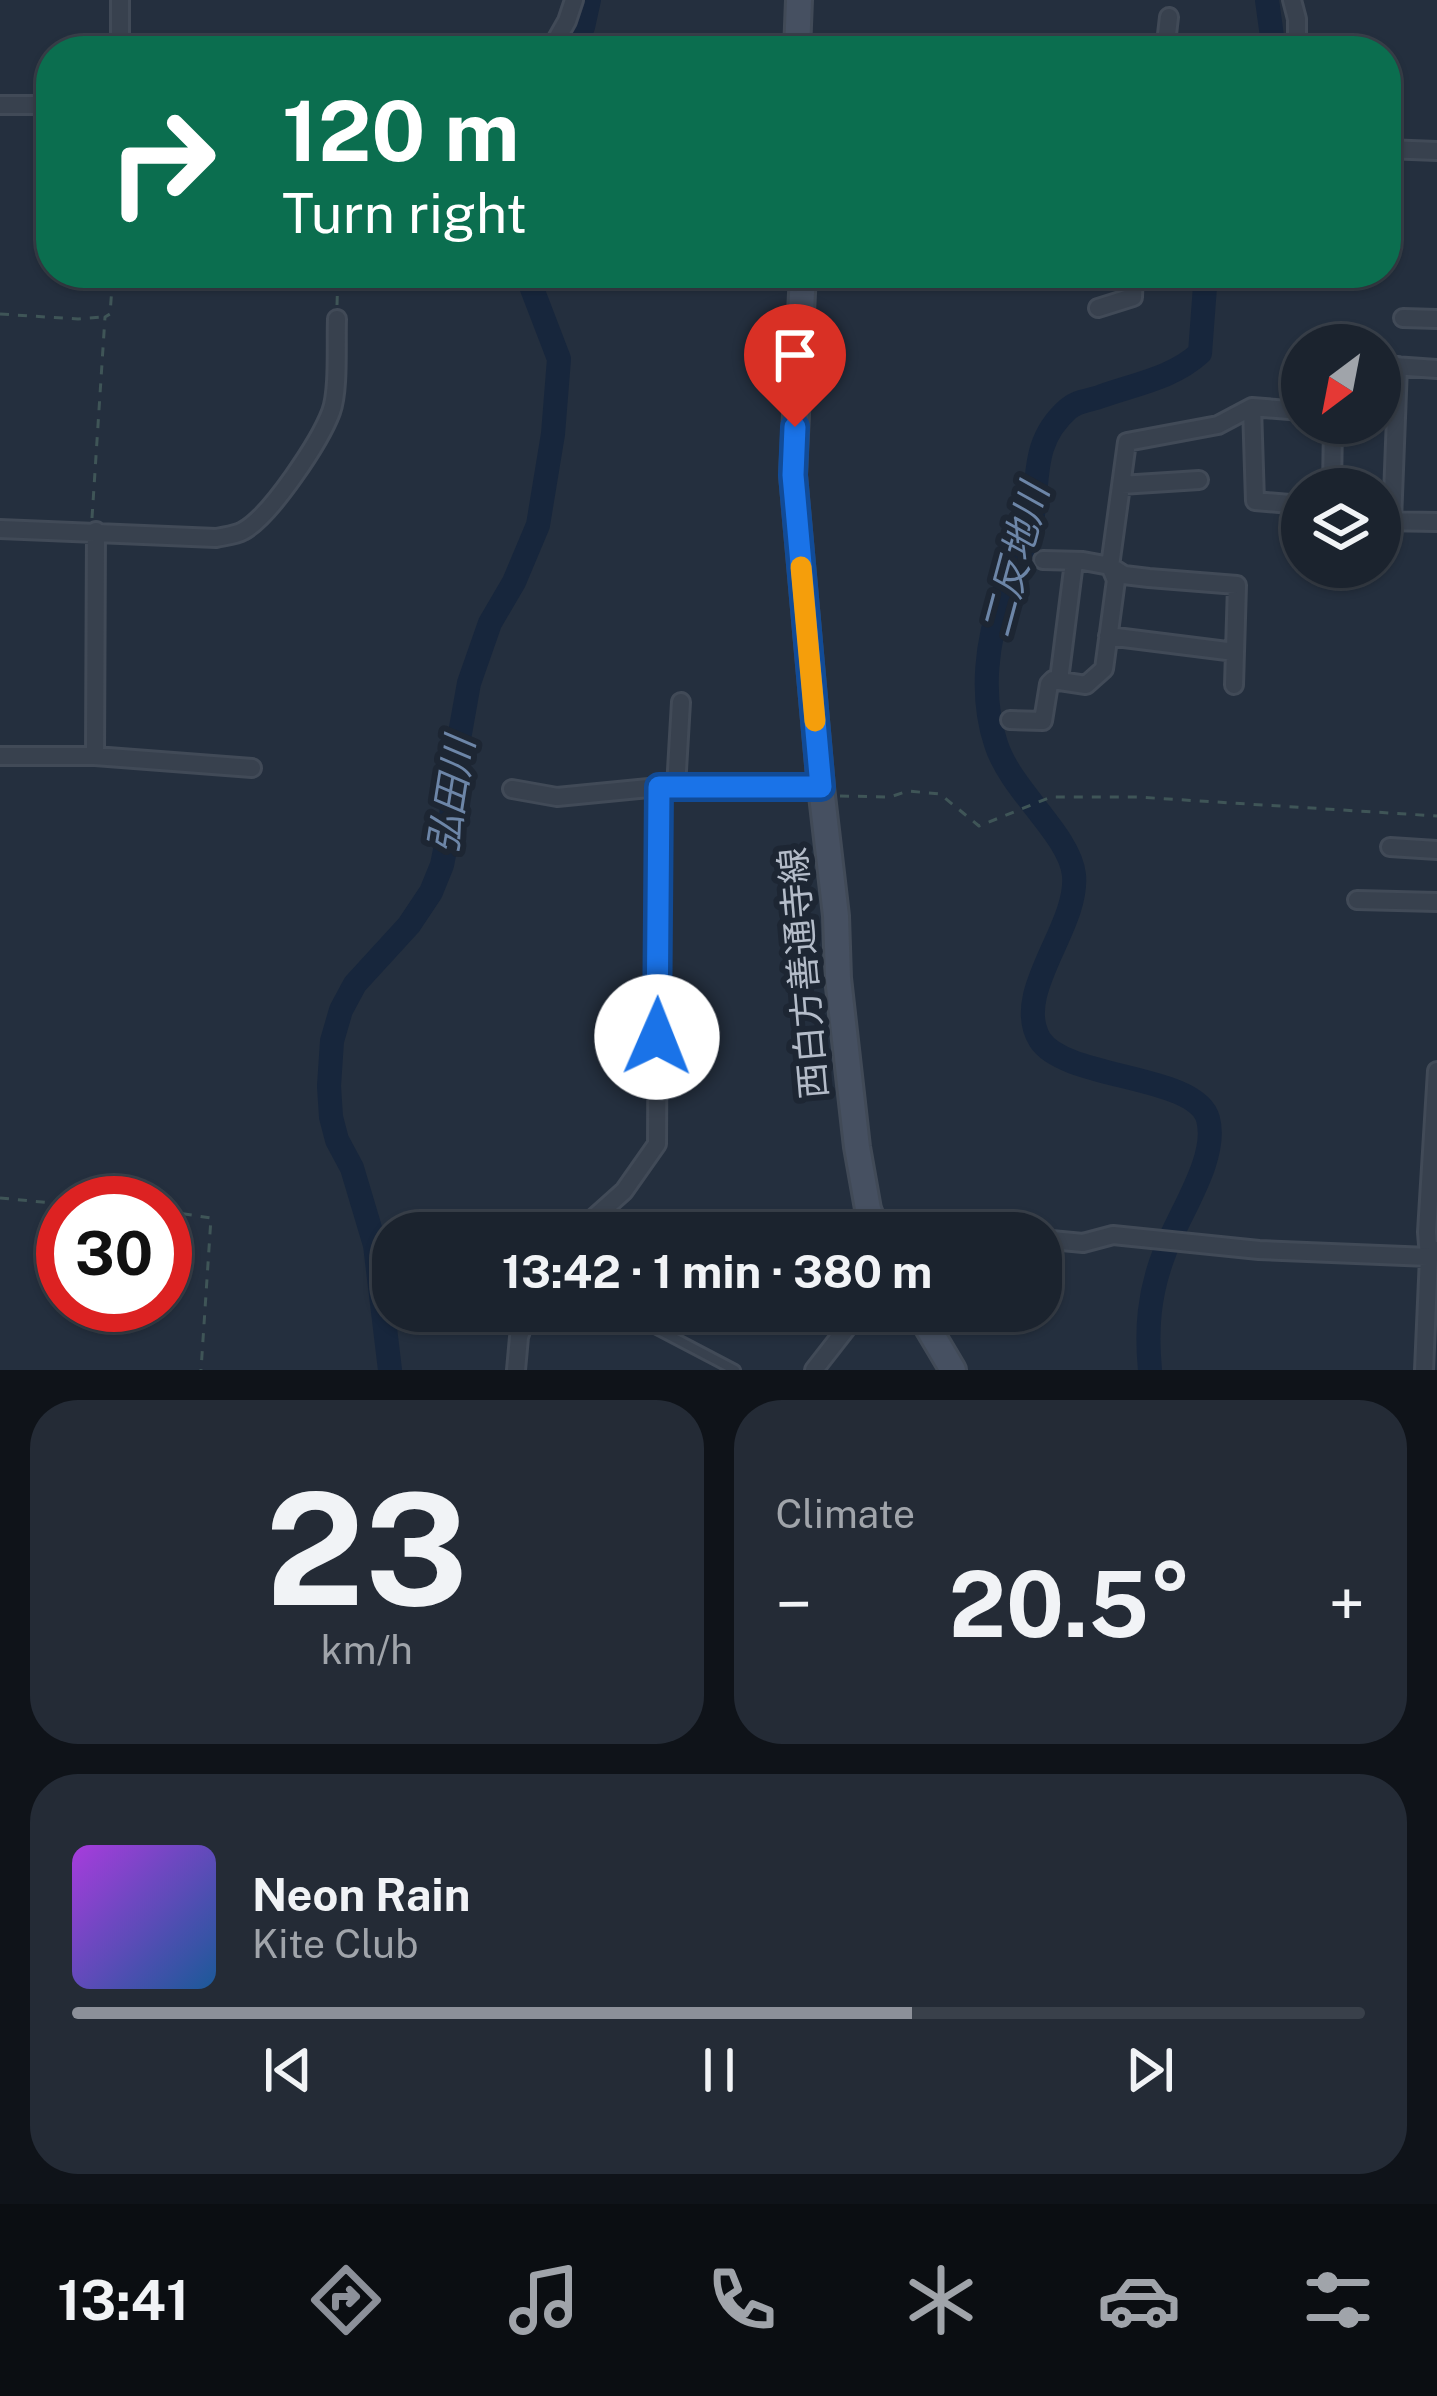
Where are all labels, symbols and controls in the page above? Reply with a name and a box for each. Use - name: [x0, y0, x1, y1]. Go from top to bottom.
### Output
- text: 120 m: [282, 81, 520, 180]
- icon: right: [84, 84, 240, 240]
- text: Turn right: [282, 182, 527, 245]
- pin: [744, 304, 846, 427]
- icon: arrive: [762, 322, 828, 388]
- north arrow: [1281, 324, 1401, 444]
- map controls: [1281, 324, 1401, 588]
- button: layers: [1281, 468, 1401, 588]
- water label: 二反地川: [973, 475, 1058, 641]
- water label: 弘田川: [419, 730, 483, 856]
- street label: 西白方善通寺線: [771, 846, 835, 1100]
- position arrow: [594, 974, 720, 1100]
- speed limit sign: 30: [36, 1176, 192, 1332]
- text: 13:42 · 1 min · 380 m: [502, 1245, 932, 1298]
- text: 23: [265, 1457, 468, 1640]
- text: Climate: [776, 1491, 915, 1537]
- text: 20.5°: [949, 1551, 1192, 1657]
- text: −: [776, 1565, 812, 1643]
- text: +: [1328, 1565, 1365, 1643]
- text: km/h: [321, 1627, 413, 1673]
- text: Neon Rain: [252, 1868, 470, 1921]
- text: Kite Club: [252, 1921, 418, 1967]
- icon: previous: [255, 2037, 321, 2103]
- icon: pause: [686, 2037, 752, 2103]
- icon: next: [1117, 2037, 1183, 2103]
- icon: directions: [304, 2258, 388, 2342]
- icon: music: [502, 2258, 586, 2342]
- icon: phone: [700, 2258, 784, 2342]
- icon: climate: [899, 2258, 983, 2342]
- icon: car: [1097, 2258, 1181, 2342]
- icon: filters: [1296, 2258, 1380, 2342]
- text: 13:41: [57, 2269, 189, 2332]

